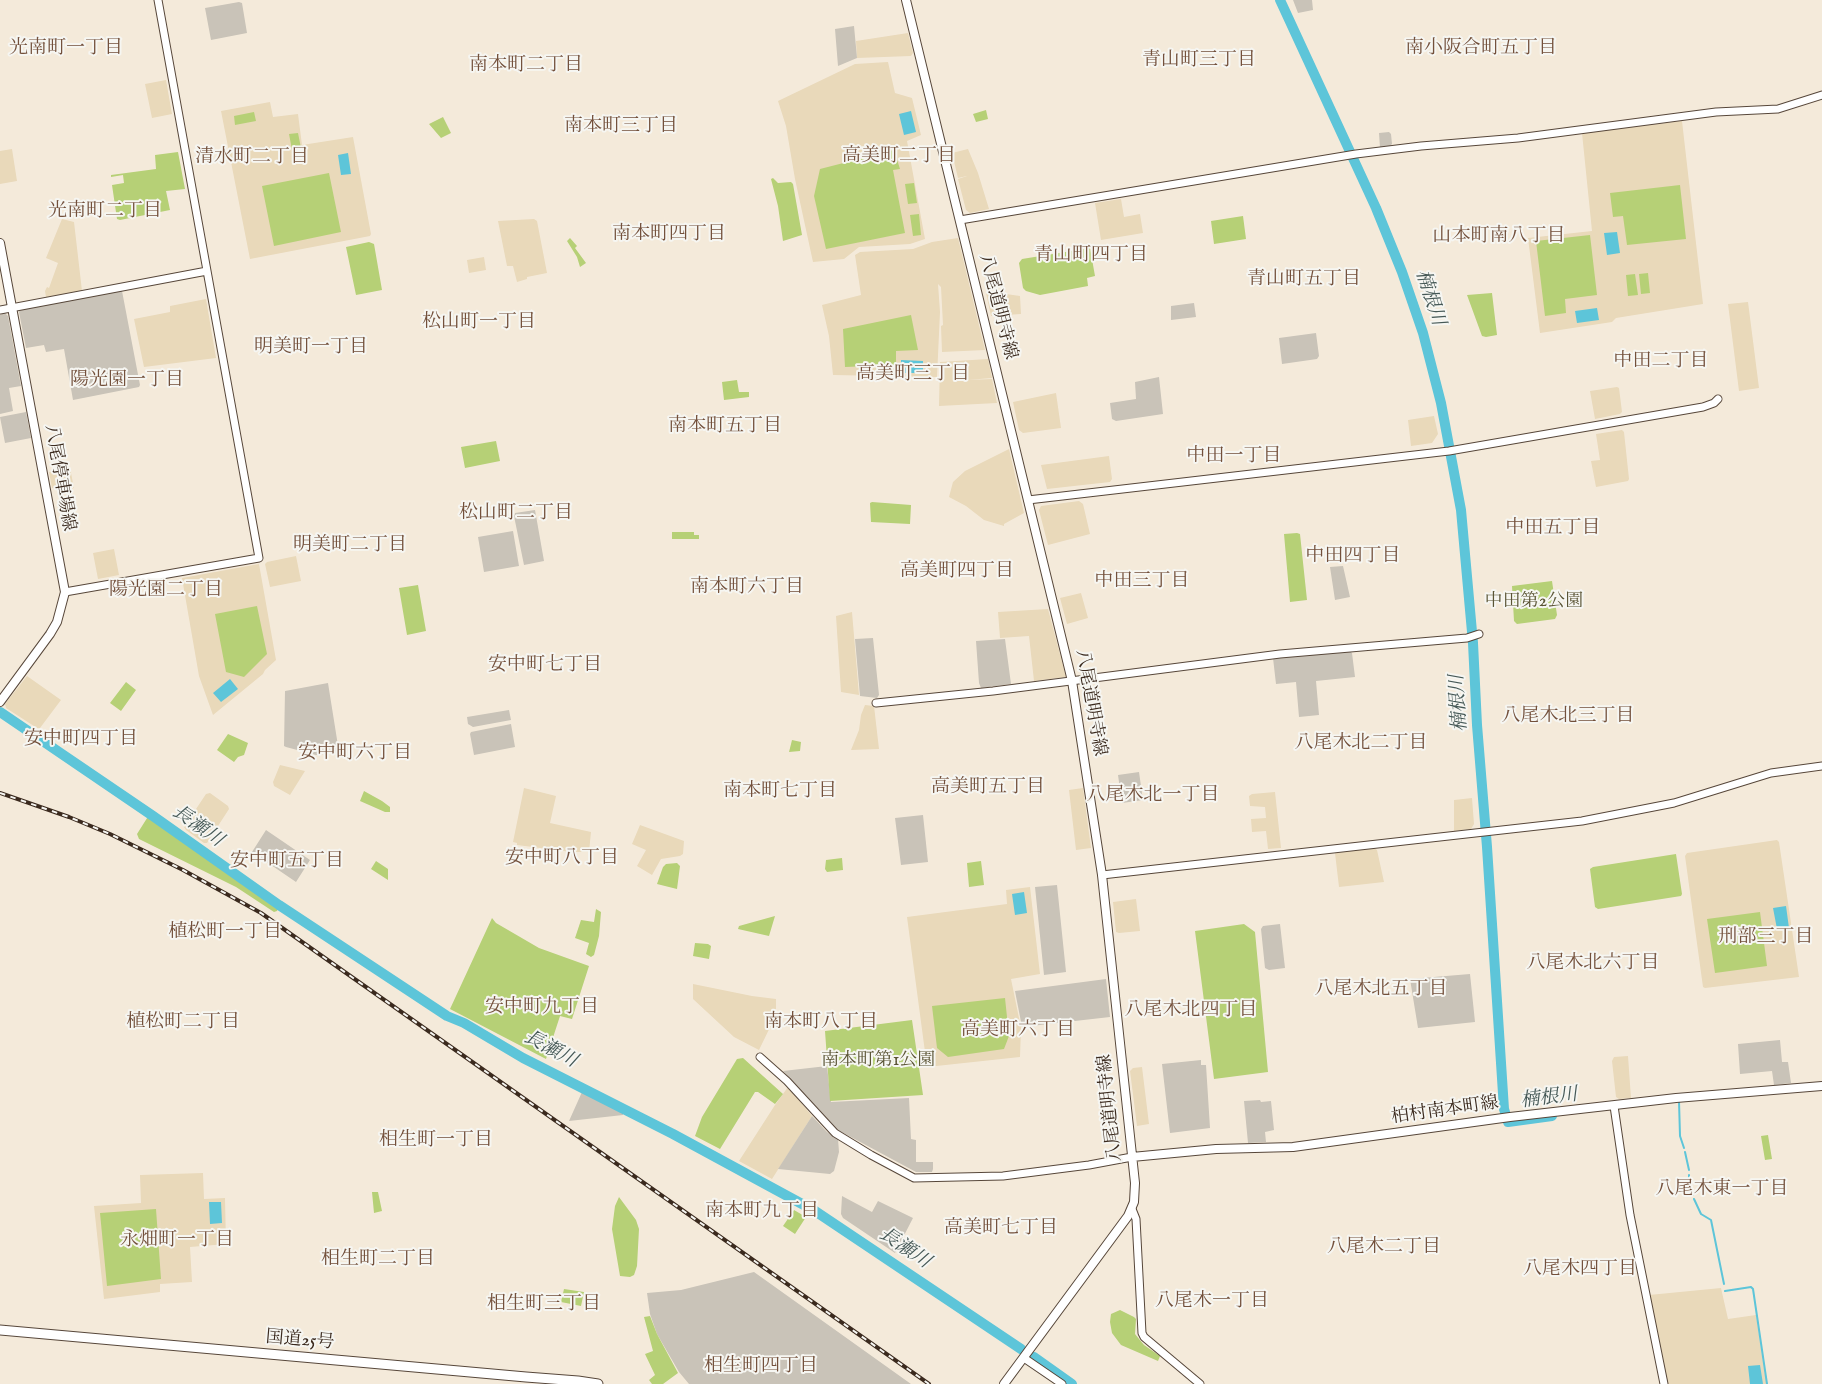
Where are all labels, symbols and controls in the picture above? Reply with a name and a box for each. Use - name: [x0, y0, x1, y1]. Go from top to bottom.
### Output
- district label: 光南町一丁目: [9, 38, 123, 60]
- district label: 南小阪合町五丁目: [1405, 38, 1557, 60]
- district label: 青山町三丁目: [1142, 50, 1256, 72]
- district label: 南本町二丁目: [469, 55, 583, 77]
- district label: 南本町三丁目: [564, 116, 678, 138]
- district label: 高美町二丁目: [842, 146, 956, 168]
- district label: 清水町二丁目: [195, 147, 309, 169]
- district label: 光南町二丁目: [48, 201, 162, 223]
- district label: 南本町四丁目: [612, 224, 726, 246]
- district label: 山本町南八丁目: [1433, 226, 1565, 248]
- district label: 青山町四丁目: [1034, 245, 1148, 267]
- street label: 八尾道明寺線: [973, 252, 1021, 362]
- water label: 楠根川: [1409, 267, 1449, 329]
- district label: 青山町五丁目: [1247, 269, 1361, 291]
- district label: 松山町一丁目: [422, 312, 536, 334]
- district label: 明美町一丁目: [254, 337, 368, 359]
- district label: 中田二丁目: [1614, 351, 1708, 373]
- district label: 高美町三丁目: [856, 364, 970, 386]
- district label: 陽光園一丁目: [70, 370, 184, 392]
- district label: 南本町五丁目: [668, 416, 782, 438]
- street label: 八尾停車場線: [39, 423, 79, 533]
- district label: 中田一丁目: [1187, 446, 1281, 468]
- district label: 松山町二丁目: [459, 503, 573, 525]
- district label: 中田五丁目: [1506, 518, 1600, 540]
- district label: 明美町二丁目: [293, 535, 407, 557]
- district label: 中田四丁目: [1306, 546, 1400, 568]
- district label: 高美町四丁目: [900, 561, 1014, 583]
- district label: 中田三丁目: [1095, 571, 1189, 593]
- district label: 南本町六丁目: [690, 577, 804, 599]
- district label: 陽光園二丁目: [109, 580, 223, 602]
- park label: 中田第2公園: [1485, 591, 1583, 613]
- street label: 八尾道明寺線: [1070, 648, 1110, 758]
- district label: 安中町七丁目: [488, 655, 602, 677]
- water label: 楠根川: [1447, 674, 1473, 732]
- district label: 八尾木北三丁目: [1502, 706, 1634, 728]
- district label: 安中町四丁目: [24, 729, 138, 751]
- district label: 八尾木北二丁目: [1295, 733, 1427, 755]
- district label: 安中町六丁目: [298, 743, 412, 765]
- district label: 高美町五丁目: [931, 777, 1045, 799]
- district label: 南本町七丁目: [723, 781, 837, 803]
- district label: 八尾木北一丁目: [1087, 785, 1219, 807]
- water label: 長瀬川: [167, 801, 227, 853]
- district label: 安中町八丁目: [505, 848, 619, 870]
- district label: 安中町五丁目: [230, 851, 344, 873]
- district label: 植松町一丁目: [168, 922, 282, 944]
- district label: 刑部三丁目: [1719, 927, 1813, 949]
- district label: 八尾木北六丁目: [1527, 953, 1659, 975]
- district label: 八尾木北五丁目: [1315, 979, 1447, 1001]
- district label: 安中町九丁目: [485, 997, 599, 1019]
- district label: 八尾木北四丁目: [1125, 1000, 1257, 1022]
- district label: 植松町二丁目: [126, 1012, 240, 1034]
- district label: 南本町八丁目: [764, 1012, 878, 1034]
- district label: 高美町六丁目: [961, 1020, 1075, 1042]
- water label: 長瀬川: [519, 1027, 581, 1073]
- park label: 南本町第1公園: [821, 1050, 935, 1072]
- street label: 八尾道明寺線: [1095, 1053, 1127, 1163]
- water label: 楠根川: [1519, 1084, 1579, 1114]
- street label: 柏村南本町線: [1390, 1093, 1500, 1129]
- district label: 相生町一丁目: [379, 1130, 493, 1152]
- district label: 八尾木東一丁目: [1656, 1179, 1788, 1201]
- district label: 南本町九丁目: [705, 1201, 819, 1223]
- district label: 高美町七丁目: [944, 1218, 1058, 1240]
- water label: 長瀬川: [874, 1224, 934, 1274]
- district label: 永畑町一丁目: [120, 1230, 234, 1252]
- district label: 八尾木二丁目: [1327, 1237, 1441, 1259]
- district label: 相生町二丁目: [321, 1249, 435, 1271]
- district label: 八尾木四丁目: [1523, 1259, 1637, 1281]
- district label: 八尾木一丁目: [1155, 1291, 1269, 1313]
- district label: 相生町三丁目: [487, 1294, 601, 1316]
- street label: 国道25号: [265, 1327, 335, 1355]
- district label: 相生町四丁目: [704, 1356, 818, 1378]

